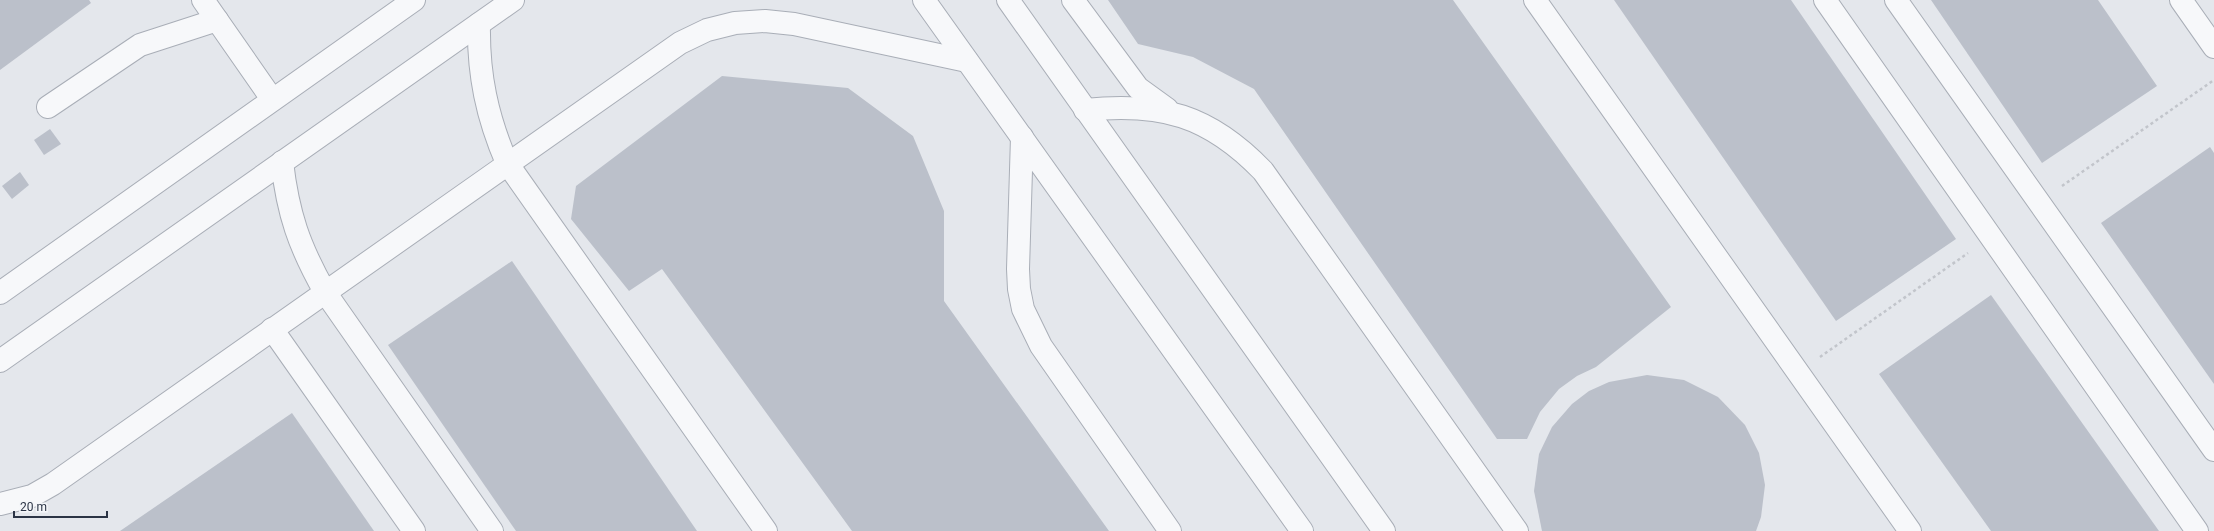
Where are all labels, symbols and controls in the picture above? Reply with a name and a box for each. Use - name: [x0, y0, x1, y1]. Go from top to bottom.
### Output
- scale bar: [14, 493, 107, 519]
- text: 20 m: [20, 500, 47, 514]

